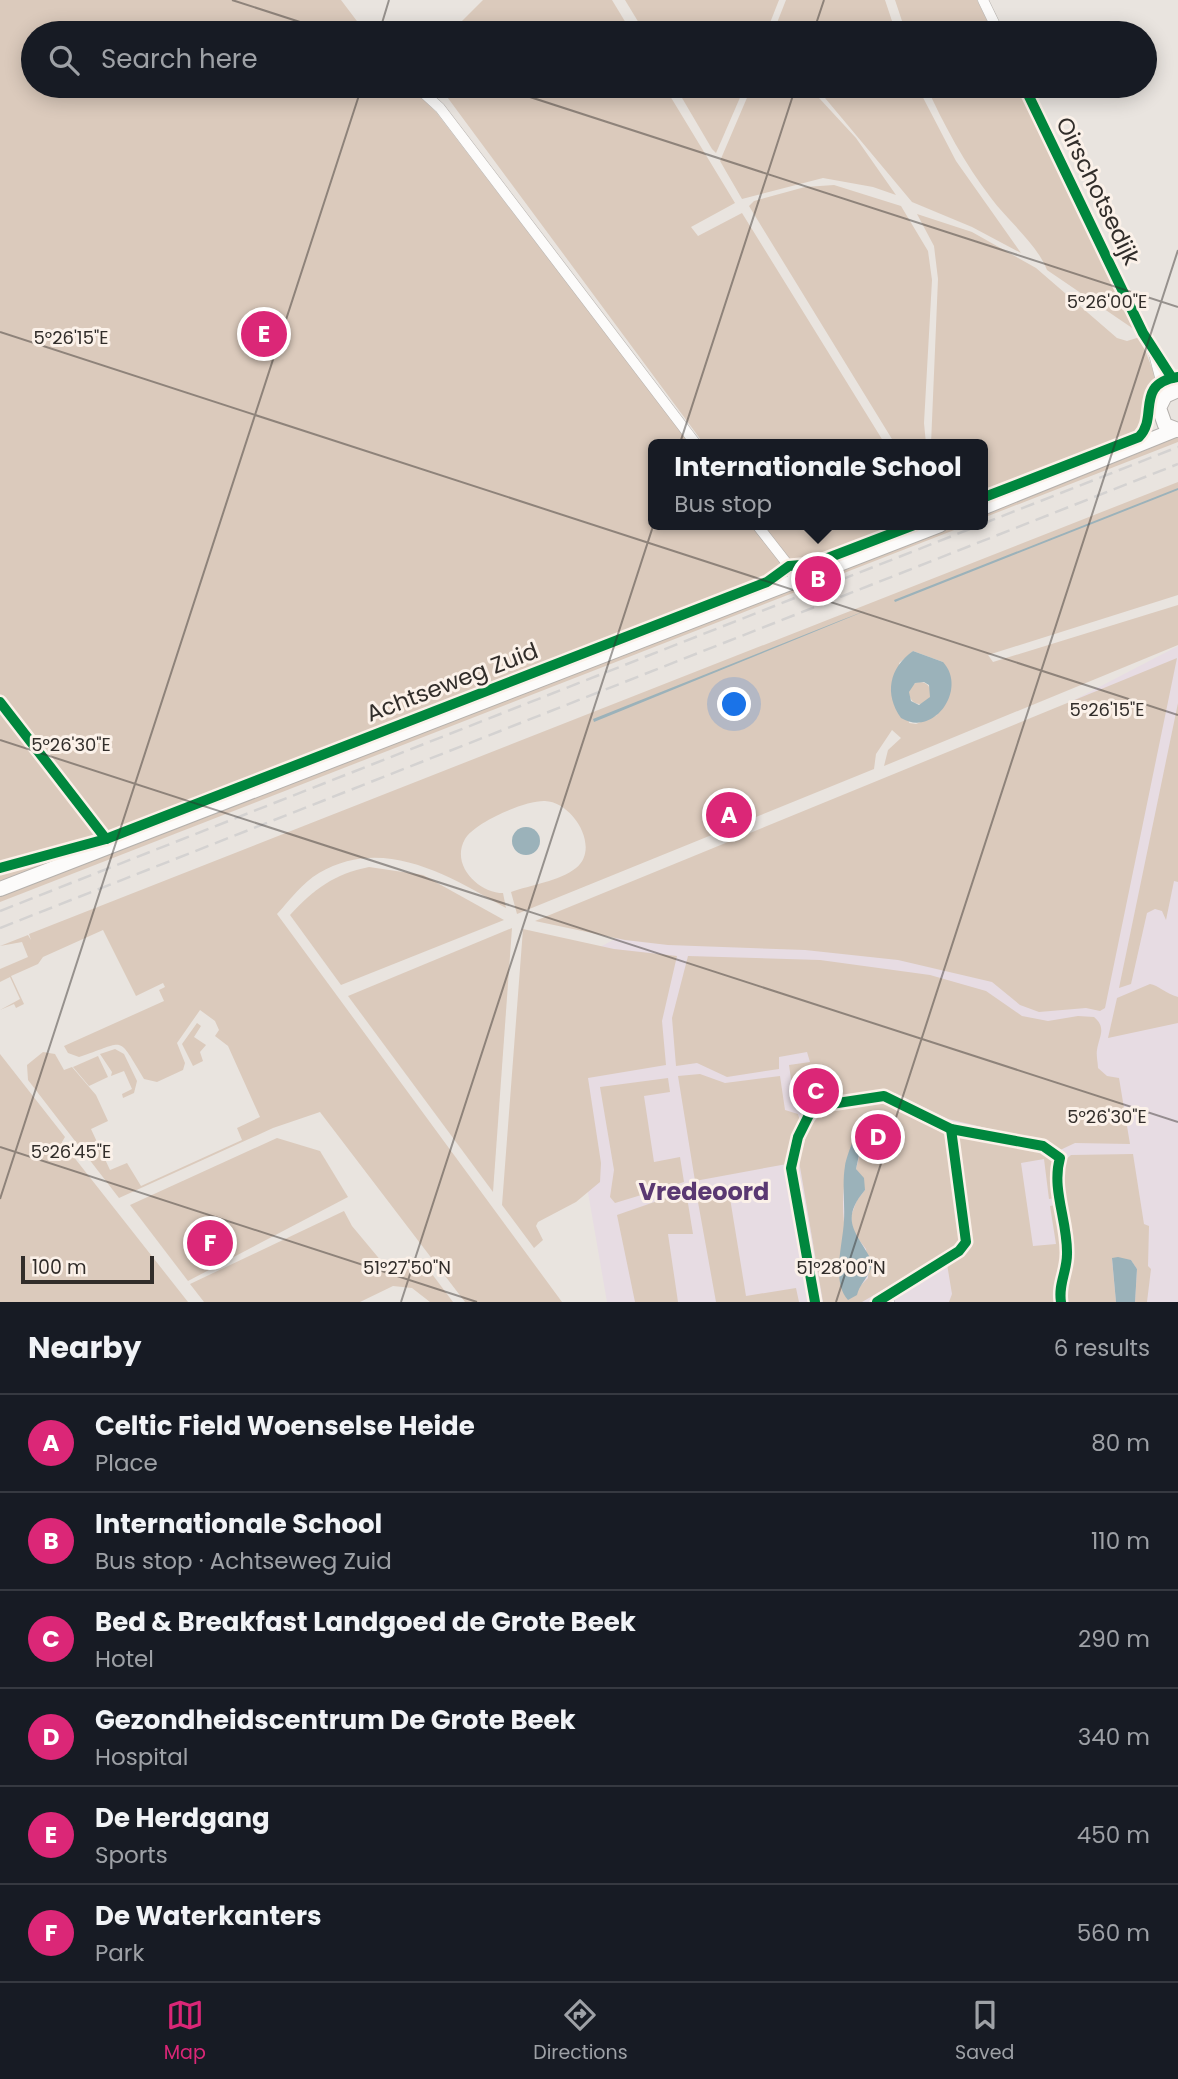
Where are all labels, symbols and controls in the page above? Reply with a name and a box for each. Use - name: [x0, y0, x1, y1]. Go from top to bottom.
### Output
- search box: [21, 21, 1157, 98]
- icon: search: [45, 41, 83, 79]
- text: Search here: [101, 41, 258, 77]
- street label: Oirschotsedijk: [1048, 112, 1148, 271]
- text: 5°26'00"E: [1067, 289, 1147, 314]
- pin: E: [241, 308, 287, 360]
- text: 5°26'15"E: [34, 325, 108, 350]
- popup: [648, 439, 988, 530]
- text: Internationale School: [674, 449, 962, 485]
- text: Bus stop: [674, 488, 772, 520]
- pin: B: [795, 553, 841, 605]
- street label: Achtseweg Zuid: [361, 634, 543, 730]
- your location: [717, 687, 751, 721]
- text: 5°26'15"E: [1070, 697, 1144, 722]
- text: 5°26'30"E: [31, 732, 111, 757]
- pin: A: [706, 789, 752, 841]
- pin: C: [793, 1065, 839, 1117]
- text: 5°26'30"E: [1067, 1104, 1147, 1129]
- pin: D: [855, 1111, 901, 1163]
- text: 5°26'45"E: [31, 1139, 111, 1164]
- district label: Vredeoord: [639, 1175, 769, 1208]
- pin: F: [187, 1217, 233, 1269]
- scale bar: [21, 1253, 154, 1285]
- text: 100 m: [32, 1254, 87, 1281]
- text: 51°27'50"N: [363, 1255, 451, 1280]
- text: 51°28'00"N: [796, 1255, 886, 1280]
- text: Nearby: [28, 1326, 142, 1369]
- text: 6 results: [1054, 1332, 1150, 1364]
- text: Celtic Field Woenselse Heide: [95, 1408, 475, 1444]
- text: A: [43, 1427, 59, 1459]
- text: 80 m: [1091, 1427, 1150, 1459]
- text: Place: [95, 1447, 158, 1479]
- text: Internationale School: [95, 1506, 382, 1542]
- text: B: [43, 1525, 59, 1557]
- text: 110 m: [1091, 1525, 1150, 1557]
- text: Bus stop · Achtseweg Zuid: [95, 1545, 392, 1577]
- text: Bed & Breakfast Landgoed de Grote Beek: [95, 1604, 636, 1640]
- text: C: [42, 1623, 60, 1655]
- text: 290 m: [1078, 1623, 1150, 1655]
- text: Hotel: [95, 1643, 154, 1675]
- text: Gezondheidscentrum De Grote Beek: [95, 1702, 576, 1738]
- text: D: [43, 1721, 59, 1753]
- text: 340 m: [1078, 1721, 1150, 1753]
- text: Hospital: [95, 1741, 188, 1773]
- text: De Herdgang: [95, 1800, 270, 1836]
- text: E: [45, 1819, 57, 1851]
- text: 450 m: [1077, 1819, 1150, 1851]
- text: Sports: [95, 1839, 168, 1871]
- text: De Waterkanters: [95, 1898, 322, 1934]
- text: F: [45, 1917, 57, 1949]
- text: 560 m: [1077, 1917, 1150, 1949]
- text: Park: [95, 1937, 144, 1969]
- tab: Map: [164, 1996, 206, 2067]
- tab: Directions: [533, 1996, 628, 2067]
- tab: Saved: [955, 1996, 1014, 2067]

